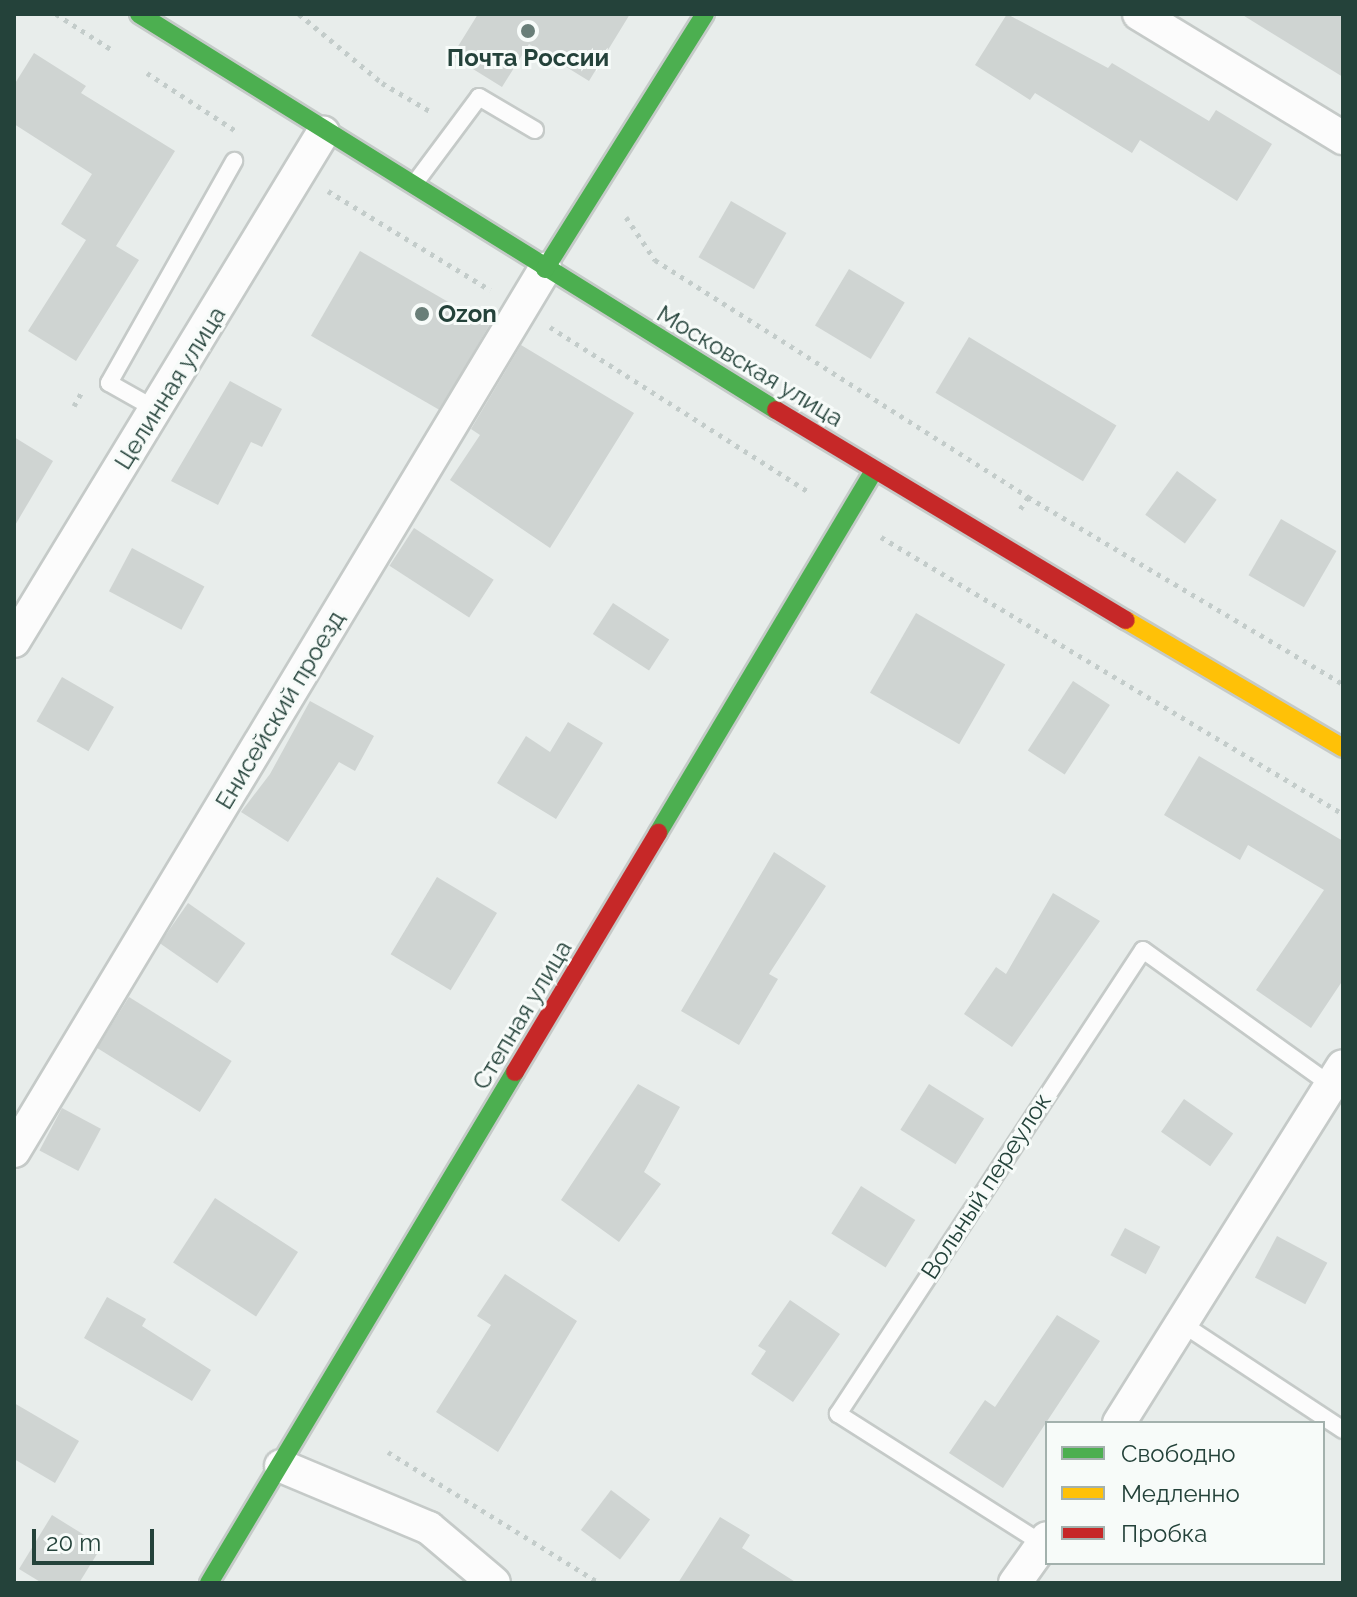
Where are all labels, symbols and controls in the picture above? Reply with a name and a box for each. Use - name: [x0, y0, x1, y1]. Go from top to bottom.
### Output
- marker: Почта России: [519, 22, 537, 40]
- place label: Почта России: [447, 44, 609, 72]
- street label: Московская улица: [652, 299, 848, 433]
- place label: Ozon: [438, 300, 497, 328]
- street label: Целинная улица: [108, 301, 232, 475]
- marker: Ozon: [413, 305, 431, 323]
- street label: Енисейский проезд: [209, 606, 351, 814]
- street label: Степная улица: [466, 935, 578, 1095]
- street label: Вольный переулок: [915, 1088, 1057, 1284]
- legend: [1045, 1421, 1325, 1565]
- text: Свободно: [1121, 1439, 1236, 1468]
- text: Медленно: [1121, 1479, 1240, 1508]
- scale bar: [36, 1513, 158, 1563]
- text: Пробка: [1121, 1519, 1207, 1548]
- text: 20 m: [46, 1528, 101, 1557]

